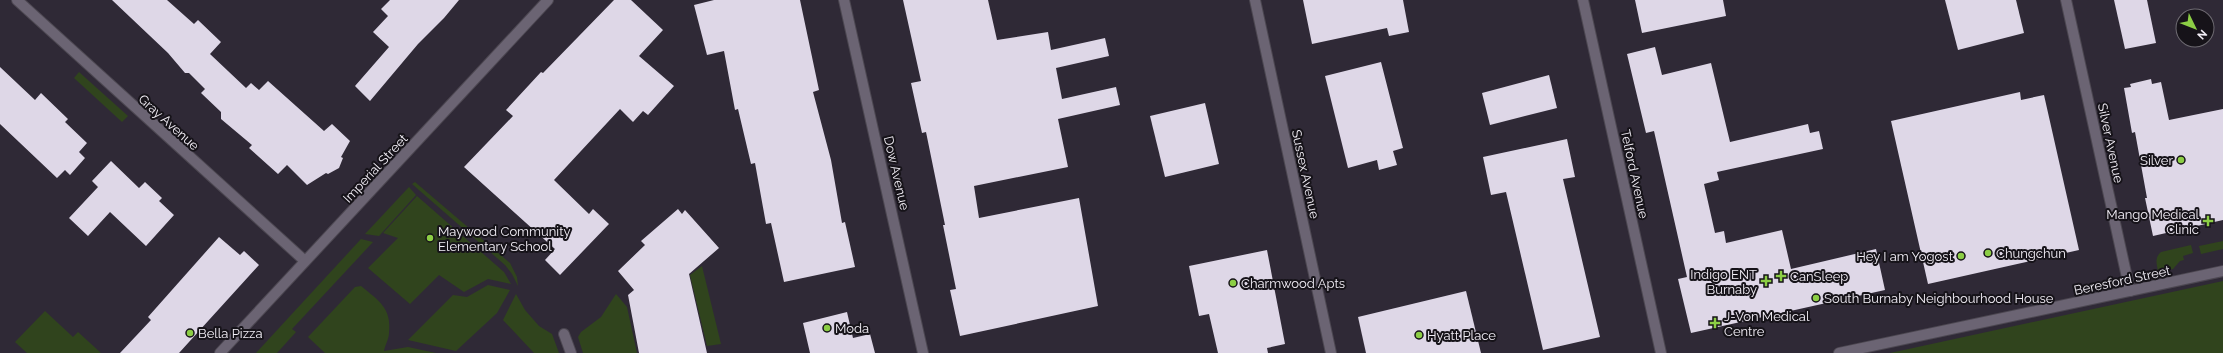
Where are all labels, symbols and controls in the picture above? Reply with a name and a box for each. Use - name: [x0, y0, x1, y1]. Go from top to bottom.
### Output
- north arrow: [2175, 8, 2215, 48]
- text: N: [2194, 27, 2210, 42]
- street label: Gray Avenue: [135, 91, 202, 154]
- street label: Silver Avenue: [2095, 102, 2126, 185]
- street label: Sussex Avenue: [1289, 128, 1322, 220]
- street label: Telford Avenue: [1618, 128, 1651, 220]
- street label: Imperial Street: [340, 131, 411, 206]
- street label: Dow Avenue: [881, 135, 912, 212]
- place label: Silver: [2140, 153, 2173, 168]
- marker: Silver: [2176, 155, 2186, 165]
- place label: Mango Medical Clinic: [2106, 207, 2199, 237]
- marker: Mango Medical Clinic: [2202, 215, 2214, 227]
- place label: Maywood Community Elementary School: [438, 224, 571, 254]
- marker: Maywood Community Elementary School: [425, 233, 435, 243]
- place label: Chungchun: [1996, 246, 2066, 261]
- marker: Chungchun: [1983, 248, 1993, 258]
- place label: Hey I am Yogost: [1856, 249, 1954, 264]
- marker: Hey I am Yogost: [1956, 251, 1966, 261]
- street label: Beresford Street: [2073, 263, 2172, 298]
- place label: Indigo ENT Burnaby: [1690, 267, 1757, 297]
- place label: CanSleep: [1790, 269, 1848, 284]
- marker: CanSleep: [1775, 270, 1787, 282]
- marker: Indigo ENT Burnaby: [1760, 275, 1772, 287]
- place label: Charmwood Apts: [1241, 276, 1345, 291]
- marker: Charmwood Apts: [1228, 278, 1238, 288]
- place label: South Burnaby Neighbourhood House: [1824, 291, 2054, 306]
- marker: South Burnaby Neighbourhood House: [1811, 293, 1821, 303]
- place label: J-Von Medical Centre: [1724, 309, 1810, 339]
- marker: J-Von Medical Centre: [1709, 317, 1721, 329]
- place label: Moda: [835, 321, 869, 336]
- marker: Moda: [822, 323, 832, 333]
- place label: Bella Pizza: [198, 326, 263, 341]
- marker: Bella Pizza: [185, 328, 195, 338]
- place label: Hyatt Place: [1427, 328, 1496, 343]
- marker: Hyatt Place: [1414, 330, 1424, 340]

